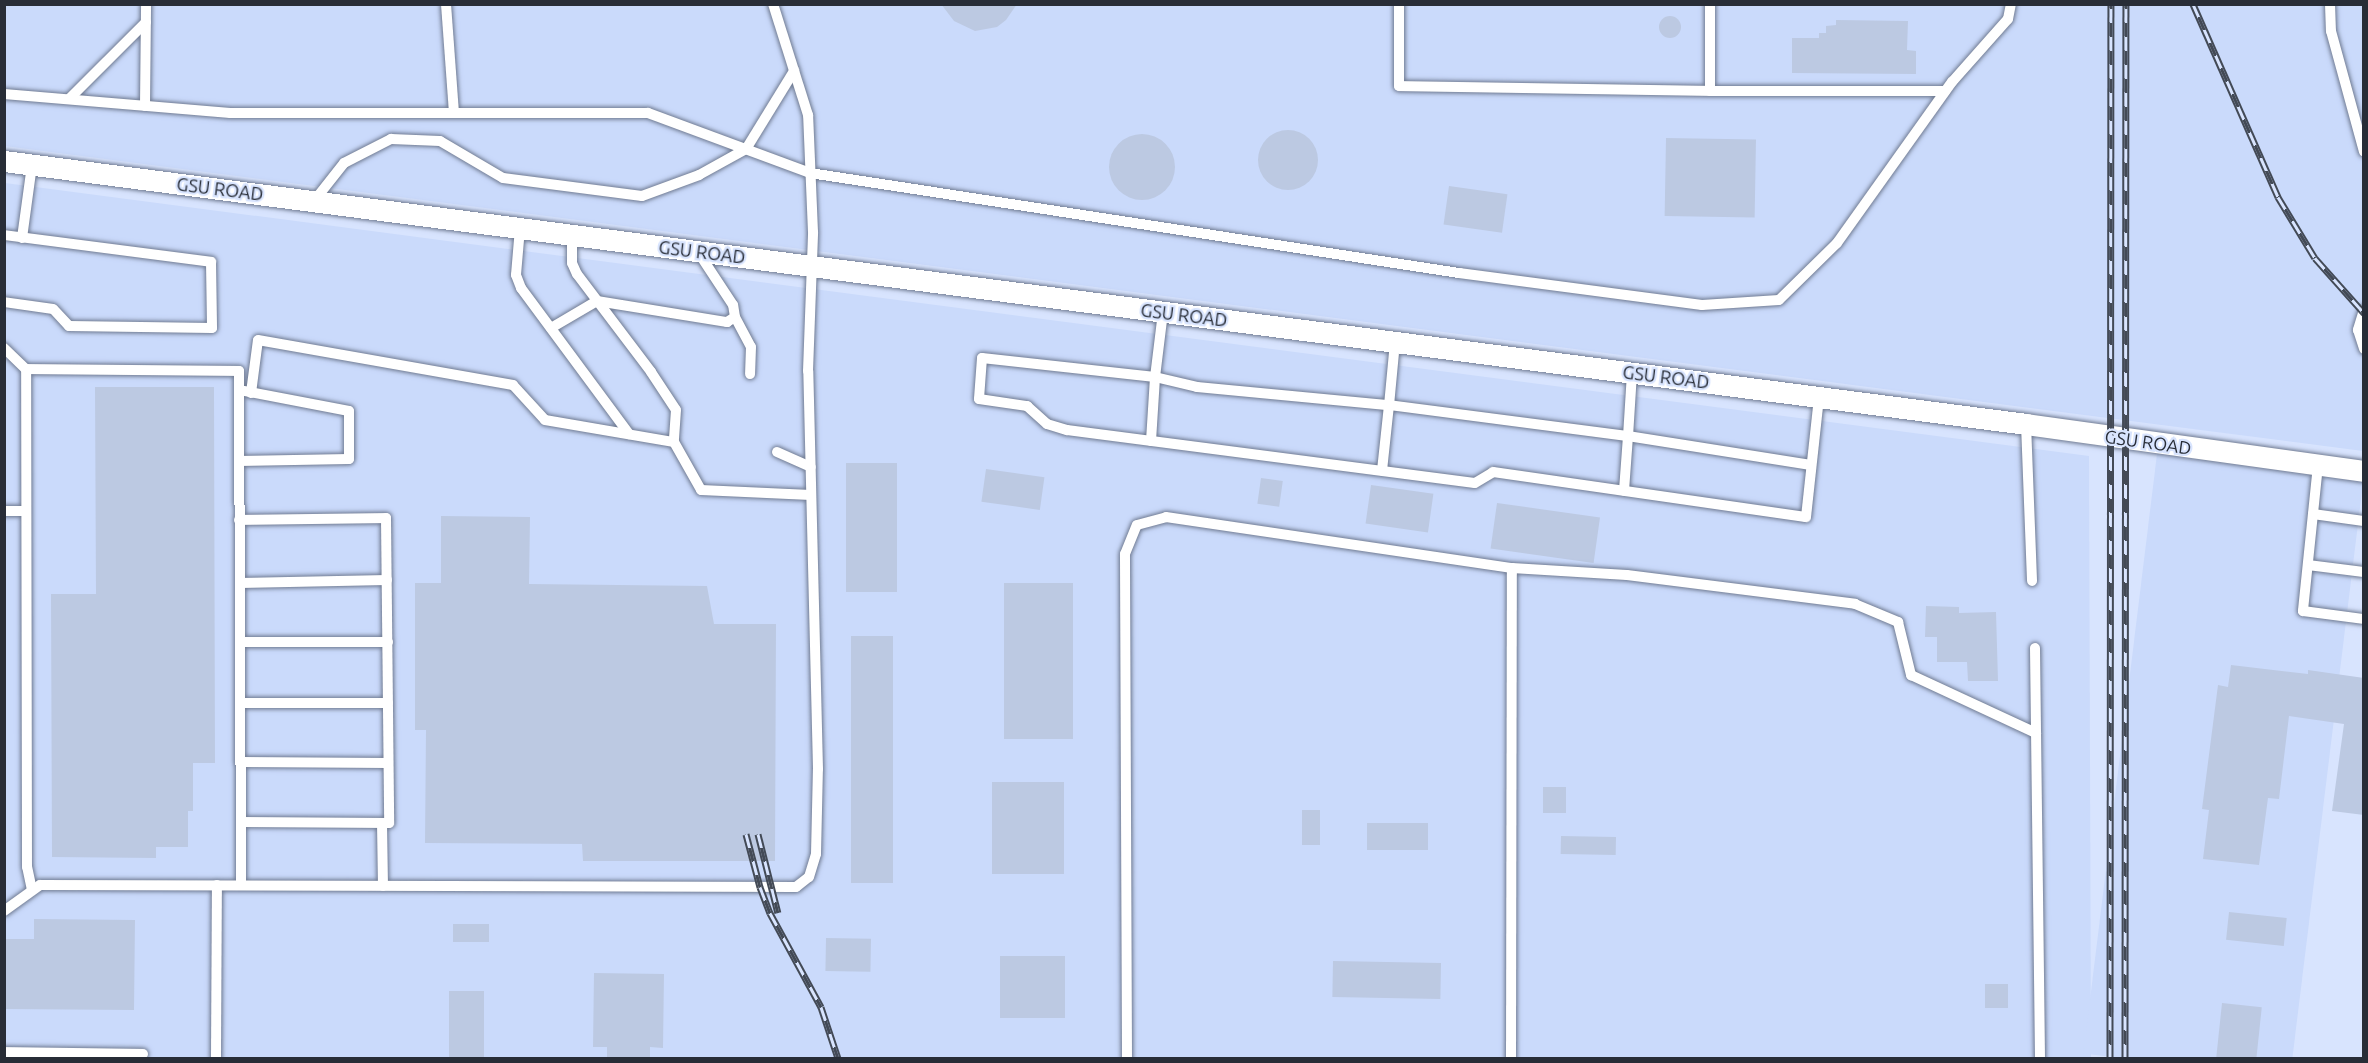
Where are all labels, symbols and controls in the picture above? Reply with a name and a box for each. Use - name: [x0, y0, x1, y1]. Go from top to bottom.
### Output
- street label: GSU ROAD: [175, 173, 265, 205]
- street label: GSU ROAD: [657, 236, 747, 268]
- street label: GSU ROAD: [1139, 299, 1229, 331]
- street label: GSU ROAD: [1621, 361, 1711, 393]
- street label: GSU ROAD: [2103, 425, 2193, 459]

